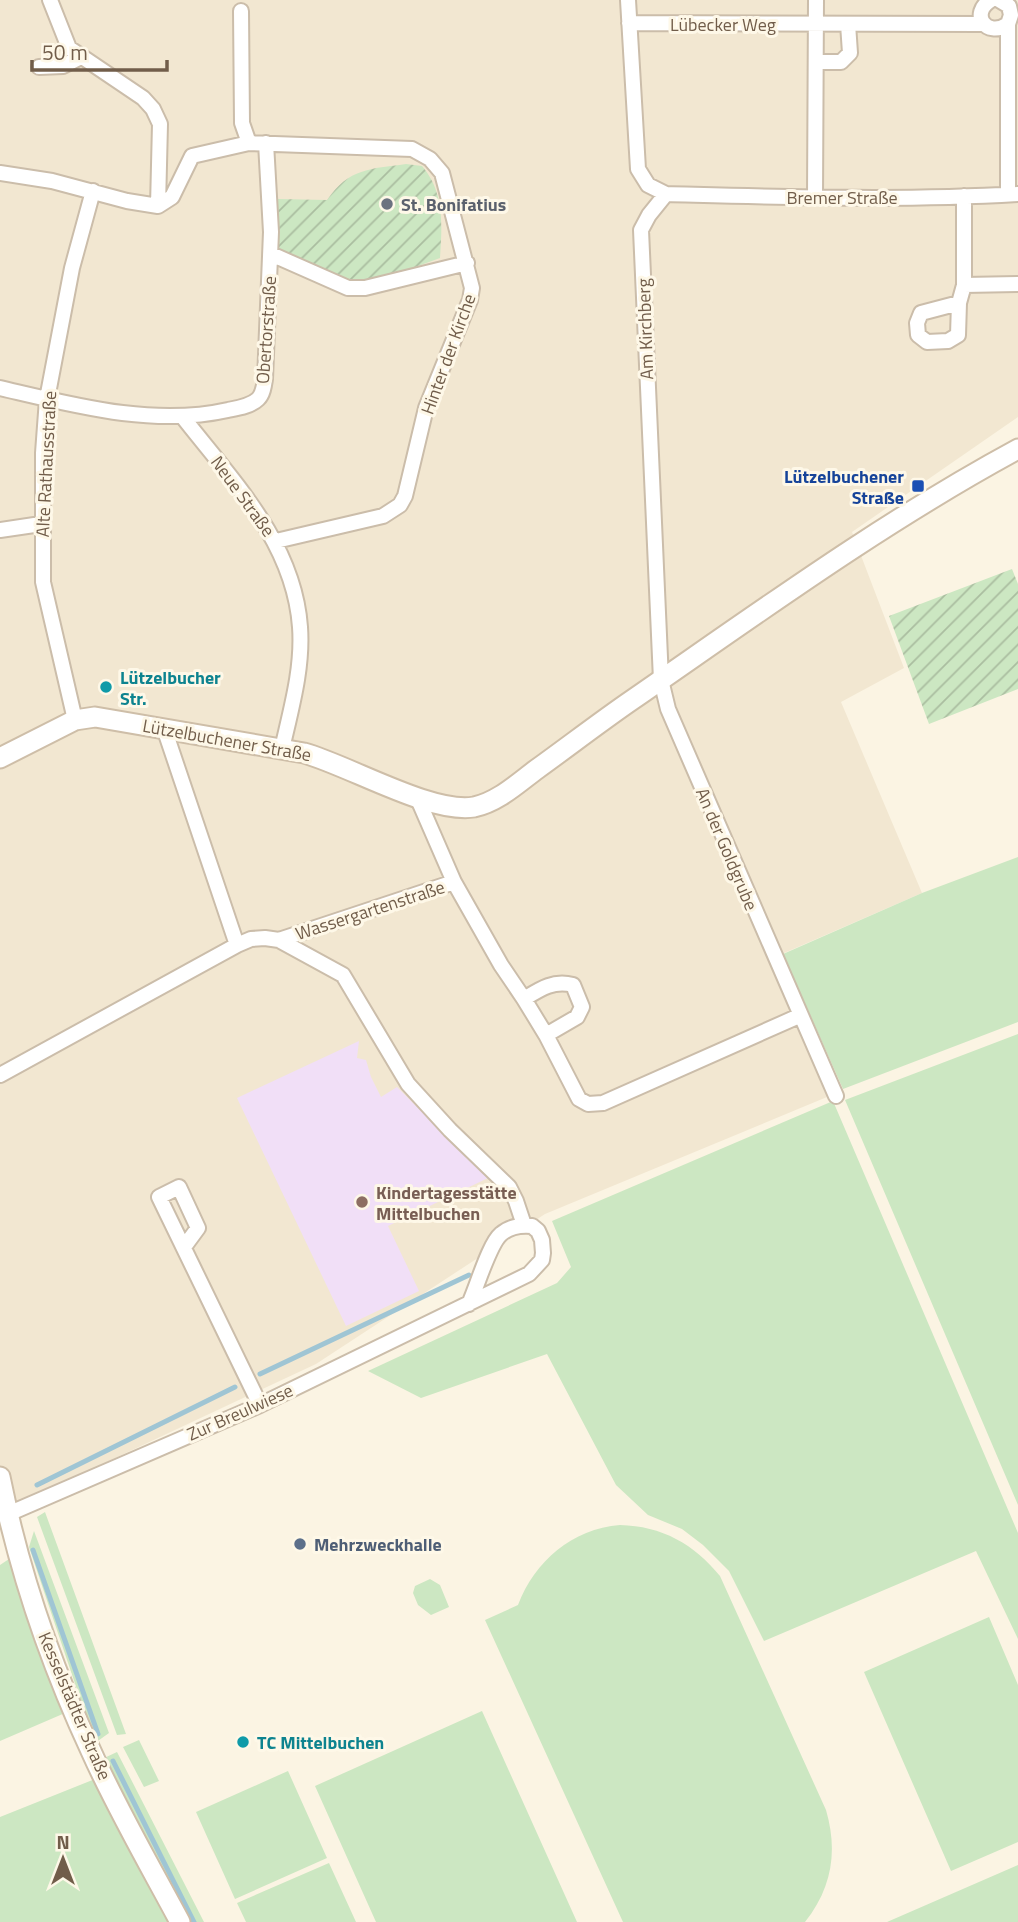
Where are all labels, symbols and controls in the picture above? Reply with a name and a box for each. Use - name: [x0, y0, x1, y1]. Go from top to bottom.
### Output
- street label: Lübecker Weg: [670, 11, 776, 38]
- scale bar: [32, 28, 166, 72]
- text: 50 m: [42, 36, 88, 68]
- street label: Bremer Straße: [786, 184, 898, 211]
- place label: St. Bonifatius: [401, 191, 506, 218]
- marker: St. Bonifatius: [379, 196, 395, 212]
- street label: Obertorstraße: [249, 275, 283, 385]
- street label: Am Kirchberg: [630, 278, 660, 380]
- street label: Hinter der Kirche: [414, 290, 482, 418]
- street label: Alte Rathausstraße: [29, 390, 63, 538]
- street label: Neue Straße: [204, 450, 282, 542]
- place label: Lützelbuchener Straße: [784, 463, 904, 511]
- marker: Lützelbuchener Straße: [910, 478, 926, 494]
- place label: Lützelbucher Str.: [120, 664, 221, 712]
- marker: Lützelbucher Str.: [98, 679, 114, 695]
- street label: Lützelbuchener Straße: [140, 712, 314, 768]
- street label: An der Goldgrube: [689, 783, 765, 915]
- street label: Wassergartenstraße: [292, 873, 448, 947]
- place label: Kindertagesstätte Mittelbuchen: [376, 1179, 517, 1227]
- marker: Kindertagesstätte Mittelbuchen: [354, 1194, 370, 1210]
- street label: Zur Breulwiese: [183, 1377, 297, 1447]
- place label: Mehrzweckhalle: [314, 1531, 442, 1558]
- marker: Mehrzweckhalle: [292, 1536, 308, 1552]
- street label: Kesselstädter Straße: [32, 1628, 118, 1784]
- place label: TC Mittelbuchen: [257, 1729, 384, 1756]
- marker: TC Mittelbuchen: [235, 1734, 251, 1750]
- north arrow: [28, 1824, 98, 1894]
- text: N: [56, 1827, 70, 1856]

